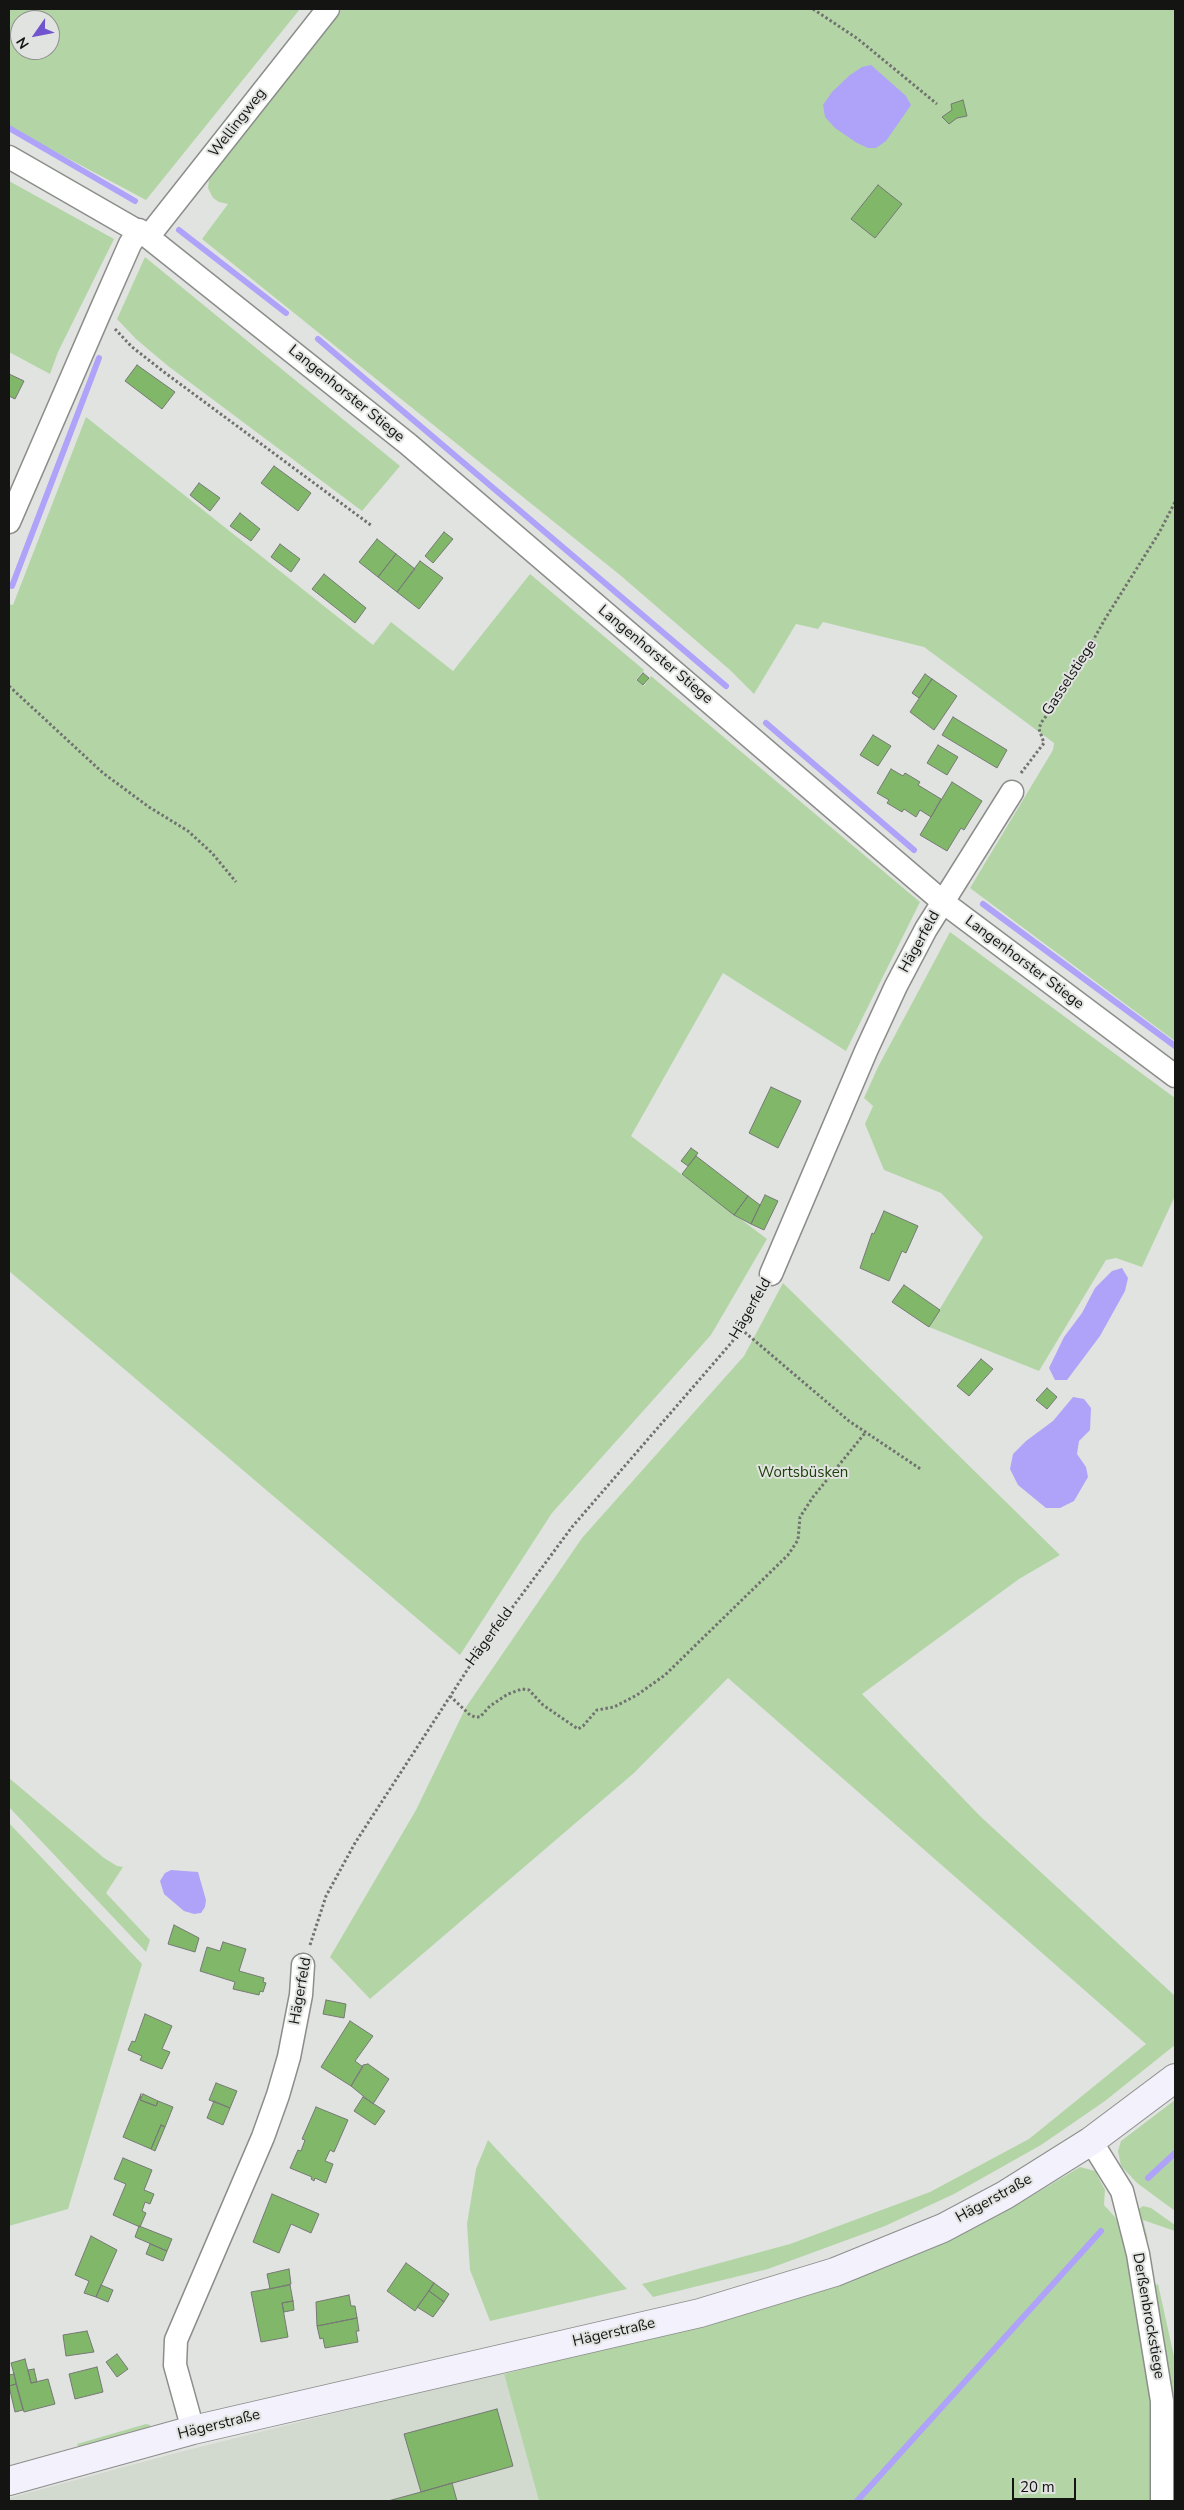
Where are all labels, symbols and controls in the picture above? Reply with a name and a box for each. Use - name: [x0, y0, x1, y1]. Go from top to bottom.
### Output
- north arrow: [10, 10, 60, 60]
- text: N: [12, 33, 34, 52]
- street label: Wellingweg: [205, 85, 271, 161]
- street label: Langenhorster Stiege: [284, 342, 408, 446]
- street label: Langenhorster Stiege: [594, 602, 716, 708]
- street label: Gasselstiege: [1039, 637, 1101, 719]
- street label: Hägerfeld: [896, 908, 944, 976]
- street label: Langenhorster Stiege: [961, 912, 1087, 1014]
- street label: Hägerfeld: [726, 1275, 776, 1343]
- park label: Wortsbüsken: [758, 1464, 848, 1482]
- street label: Hägerfeld: [463, 1604, 517, 1670]
- street label: Hägerfeld: [286, 1956, 316, 2026]
- street label: Hägerstraße: [953, 2171, 1035, 2227]
- street label: Derßenbrockstiege: [1128, 2252, 1168, 2380]
- street label: Hägerstraße: [571, 2315, 657, 2351]
- street label: Hägerstraße: [176, 2406, 262, 2444]
- scale bar: [1014, 2468, 1078, 2500]
- text: 20 m: [1020, 2477, 1055, 2497]

